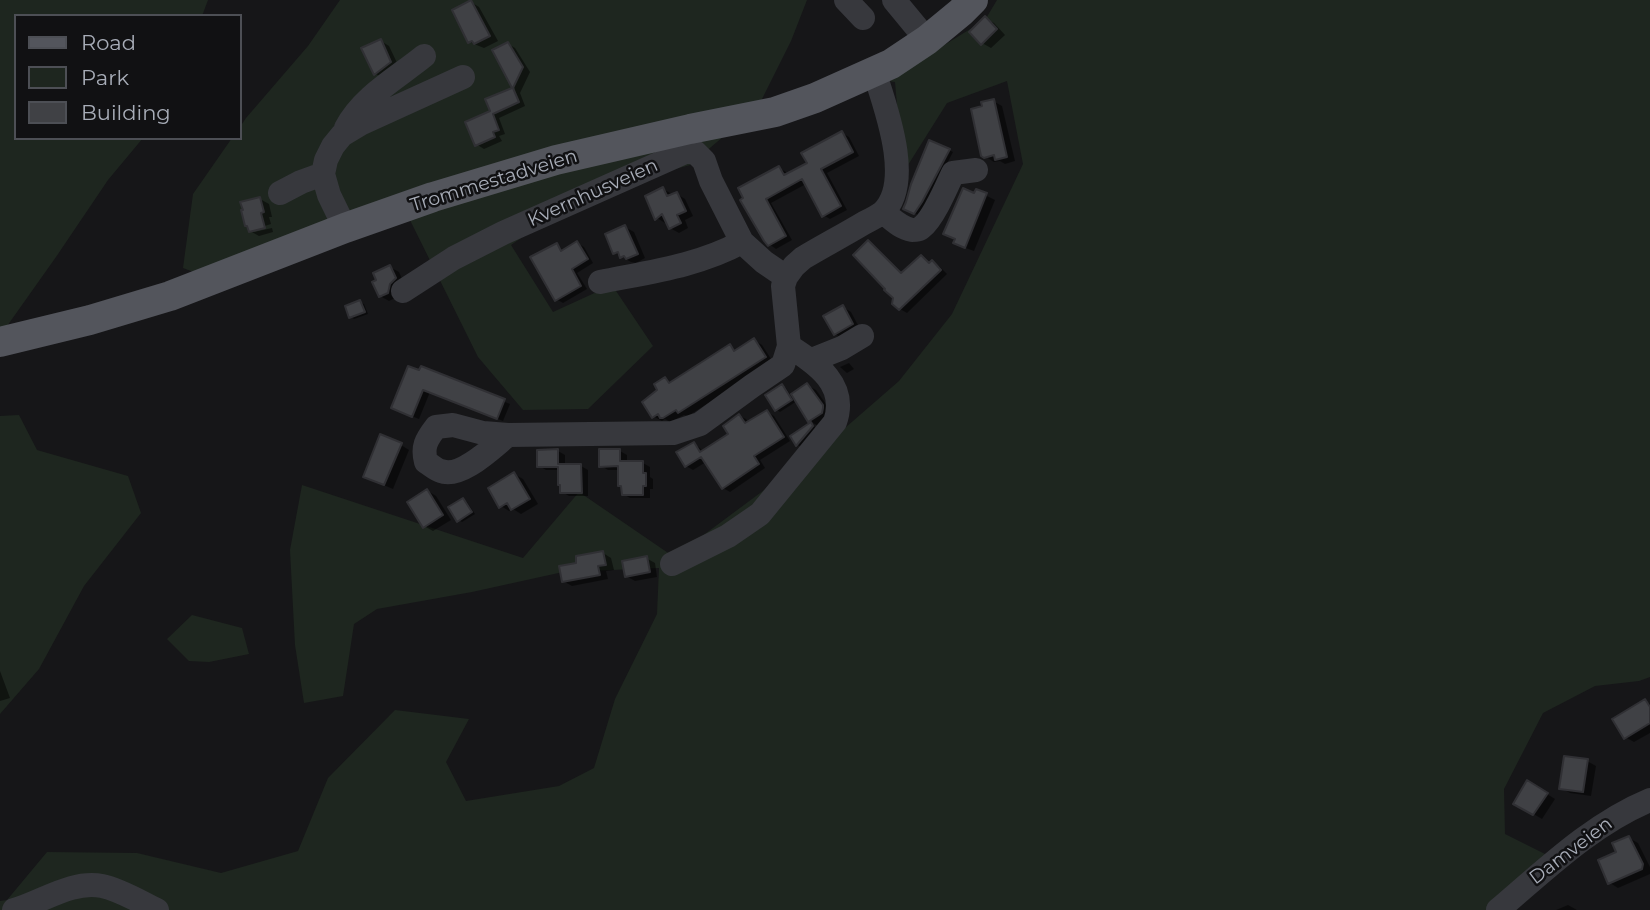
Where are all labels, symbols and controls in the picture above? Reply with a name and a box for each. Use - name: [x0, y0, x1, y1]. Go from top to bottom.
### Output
- legend: [14, 14, 242, 140]
- text: Road: [81, 30, 136, 55]
- text: Park: [81, 65, 129, 90]
- text: Building: [81, 100, 171, 125]
- street label: Trommestadveien: [408, 145, 580, 217]
- street label: Kvernhusveien: [524, 154, 662, 232]
- street label: Damveien: [1525, 812, 1617, 890]

